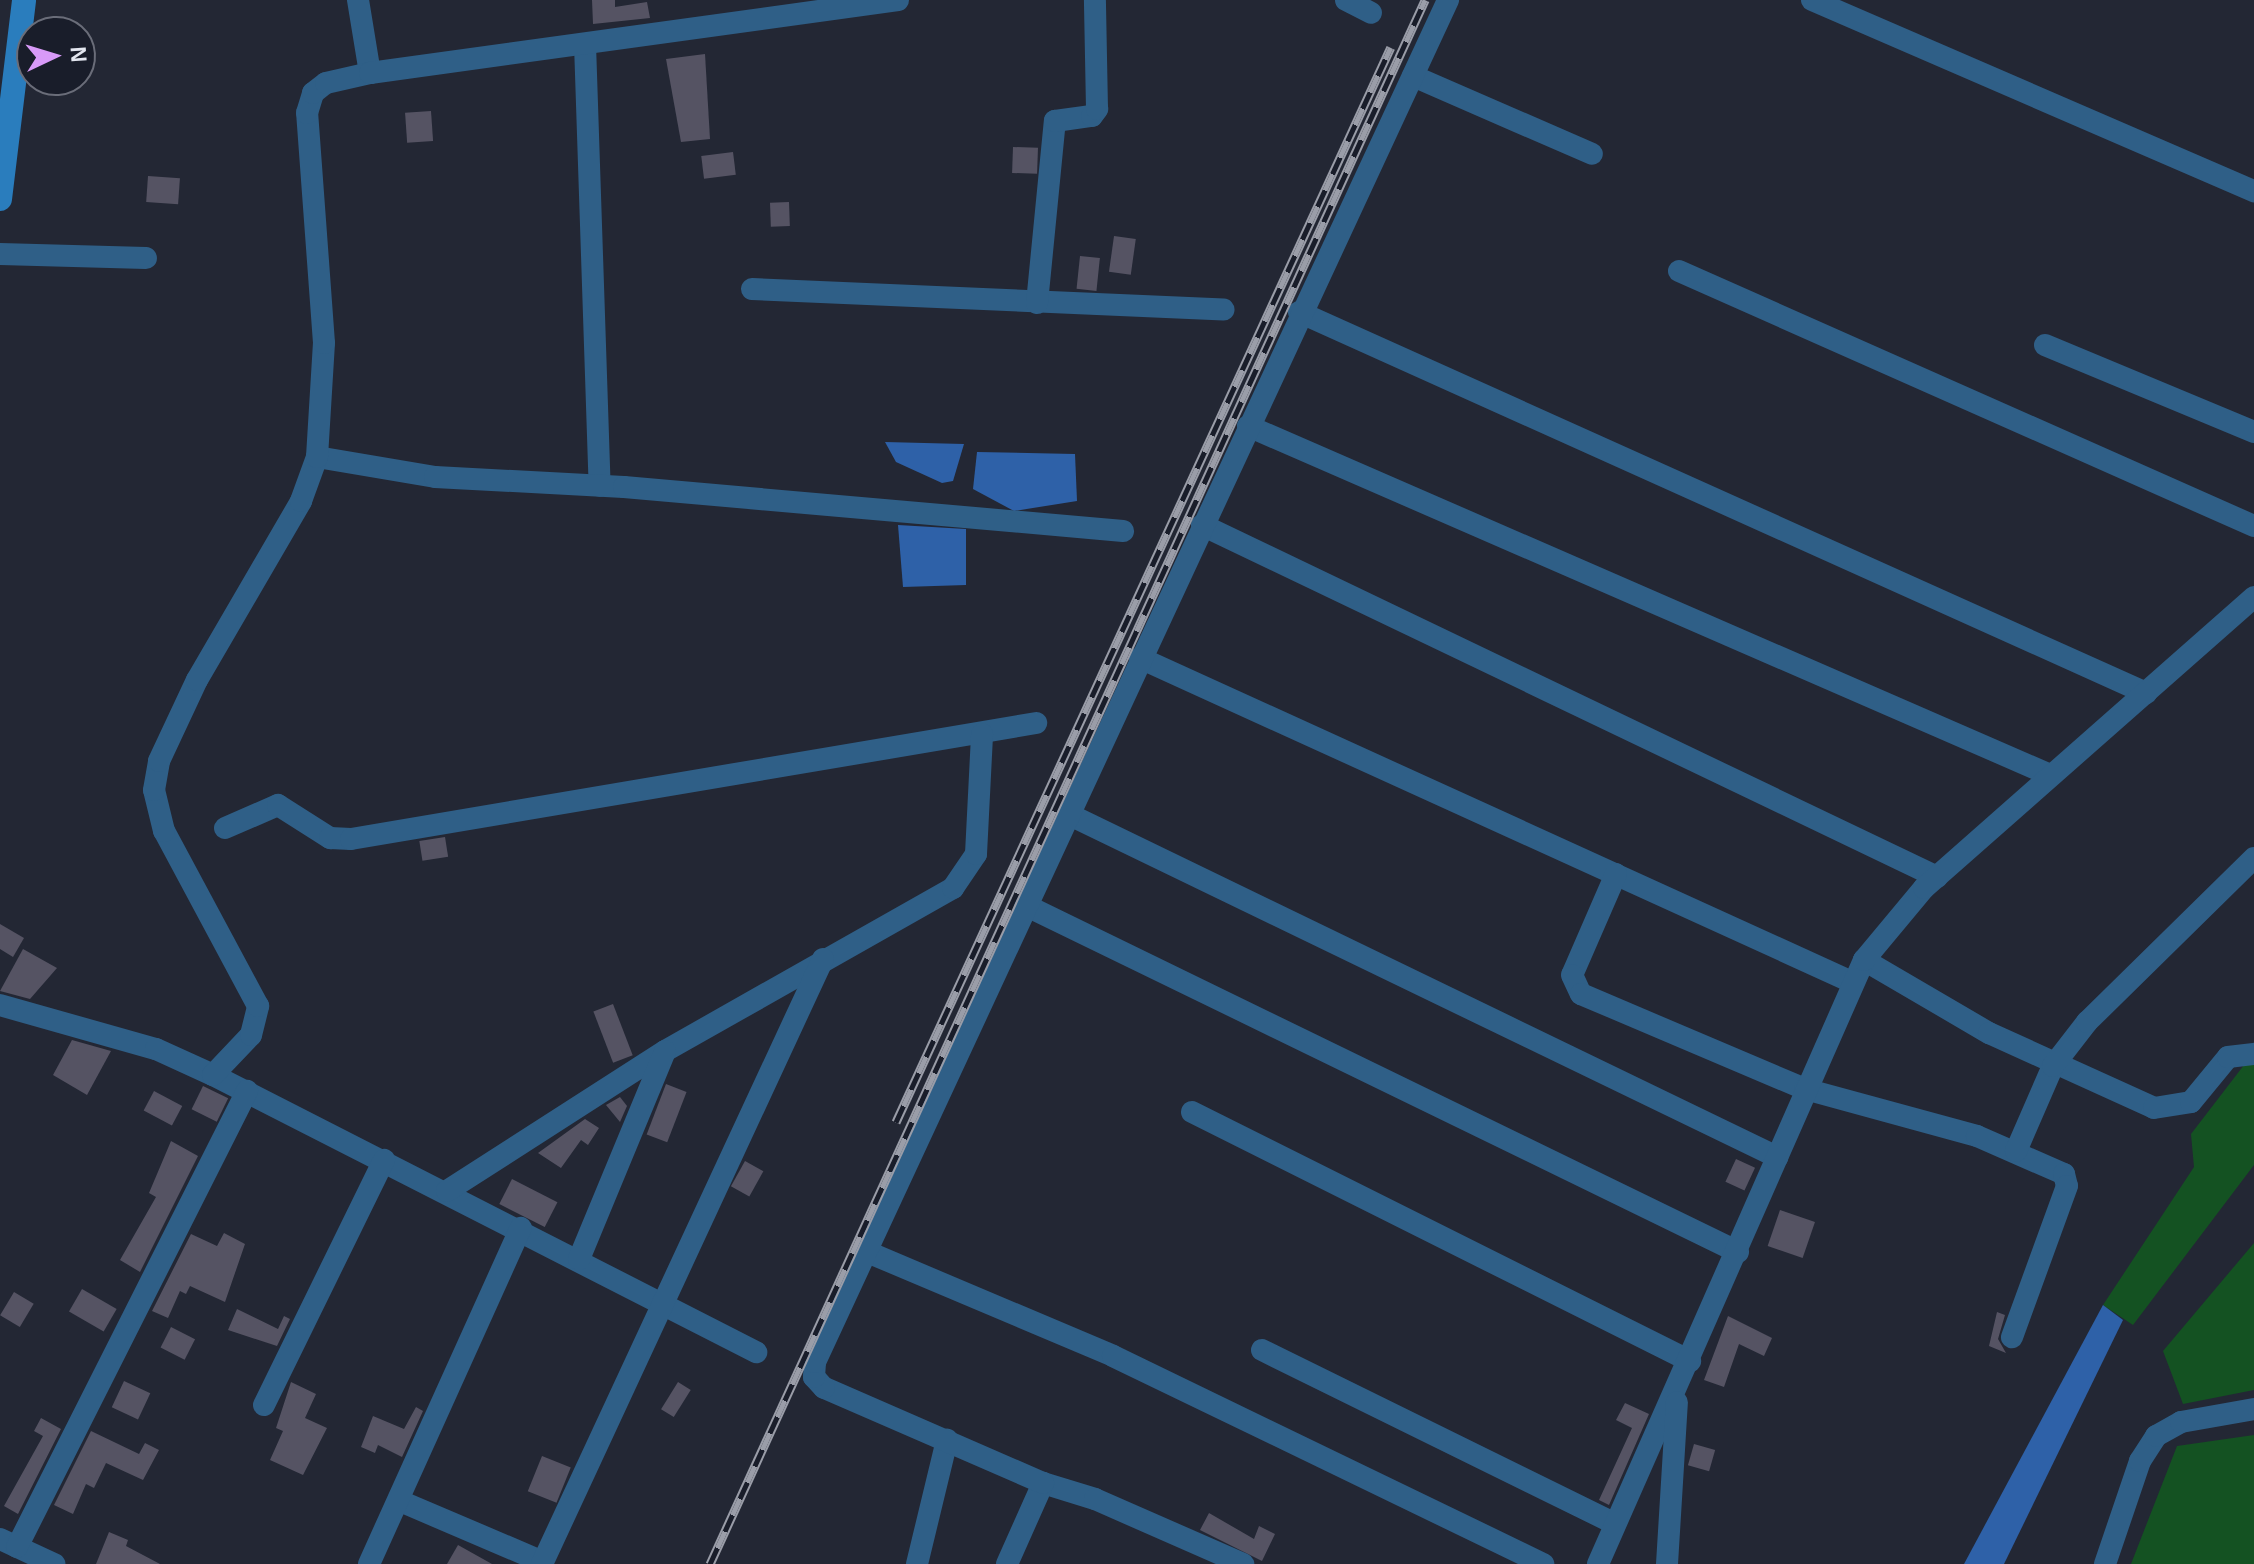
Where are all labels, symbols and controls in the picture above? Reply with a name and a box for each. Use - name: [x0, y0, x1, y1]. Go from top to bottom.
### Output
- north arrow: [16, 16, 96, 96]
- text: N: [65, 46, 91, 63]

